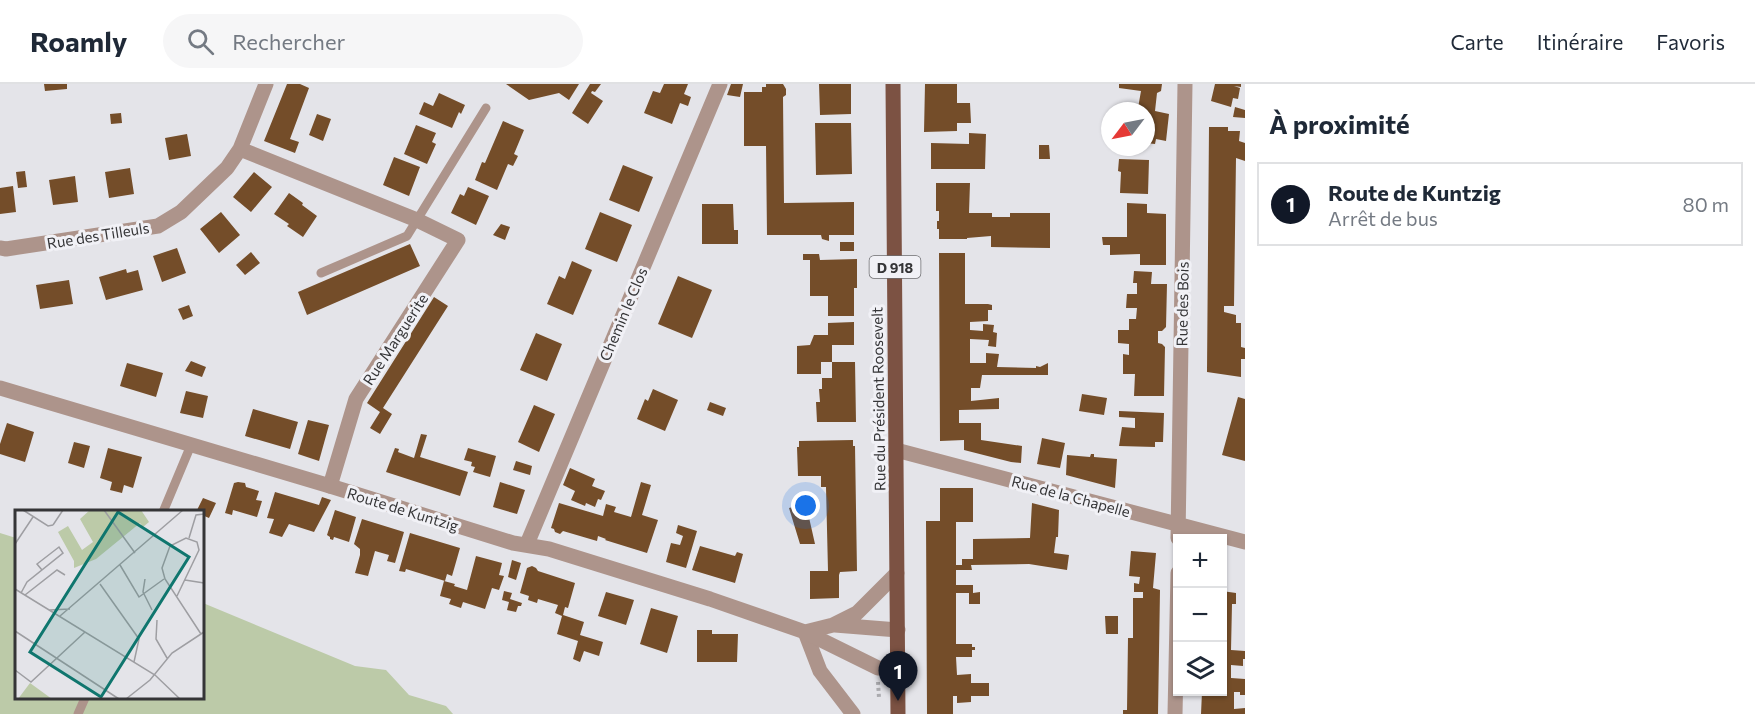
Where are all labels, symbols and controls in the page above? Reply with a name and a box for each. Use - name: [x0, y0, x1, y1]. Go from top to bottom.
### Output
- search box: [163, 14, 583, 68]
- text: Roamly: [30, 24, 127, 58]
- icon: search: [184, 25, 217, 58]
- text: Rechercher: [232, 28, 345, 55]
- text: Carte: [1450, 29, 1504, 54]
- text: Itinéraire: [1537, 29, 1623, 54]
- text: Favoris: [1656, 29, 1725, 54]
- north arrow: [1101, 102, 1155, 156]
- text: À proximité: [1269, 108, 1410, 139]
- text: Route de Kuntzig: [1328, 179, 1501, 206]
- text: 1: [1286, 192, 1295, 216]
- text: 80 m: [1683, 192, 1729, 216]
- text: Arrêt de bus: [1328, 206, 1438, 230]
- street label: Rue des Tilleuls: [46, 218, 151, 252]
- road number: D 918: [870, 256, 920, 278]
- street label: Rue des Bois: [1172, 261, 1192, 347]
- street label: Chemin le Clos: [595, 265, 651, 363]
- street label: Rue Marguerite: [359, 290, 431, 388]
- street label: Rue du Président Roosevelt: [867, 307, 889, 491]
- street label: Rue de la Chapelle: [1010, 472, 1132, 521]
- street label: Route de Kuntzig: [345, 483, 461, 535]
- your location: [791, 491, 820, 520]
- inset map: [15, 510, 204, 699]
- map controls: [1173, 534, 1227, 696]
- button: +: [1173, 534, 1227, 588]
- button: −: [1173, 588, 1227, 642]
- button: layers: [1173, 642, 1227, 696]
- pin: 1: [878, 652, 918, 701]

